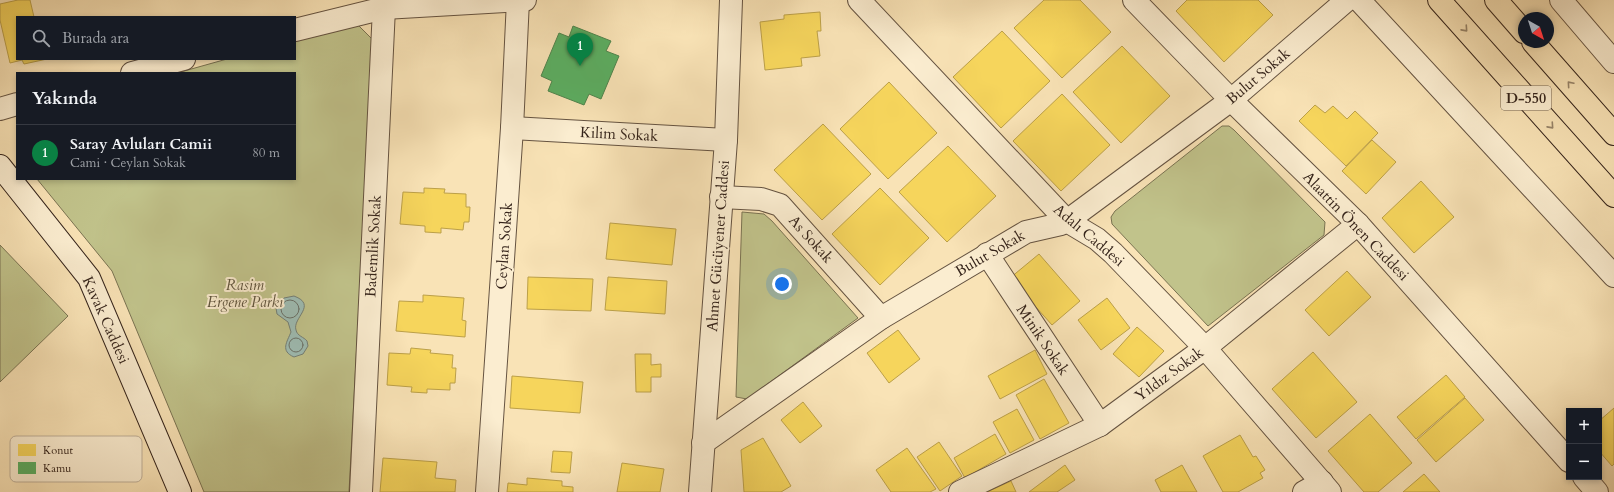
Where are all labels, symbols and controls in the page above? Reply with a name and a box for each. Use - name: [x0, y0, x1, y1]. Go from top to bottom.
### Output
- north arrow: [1518, 12, 1554, 48]
- search box: [16, 16, 296, 60]
- one-way arrow: [1460, 24, 1467, 32]
- icon: search: [30, 27, 52, 49]
- text: Burada ara: [62, 28, 129, 48]
- pin: 1: [567, 33, 593, 66]
- street label: Bulut Sokak: [1222, 43, 1294, 109]
- one-way arrow: [1567, 81, 1574, 88]
- road number: D-550: [1501, 86, 1551, 110]
- text: Yakında: [32, 87, 97, 110]
- street label: Kilim Sokak: [579, 122, 659, 146]
- one-way arrow: [1546, 122, 1553, 129]
- text: Saray Avluları Camii: [70, 134, 212, 154]
- text: 1: [42, 144, 48, 162]
- text: 80 m: [252, 144, 280, 162]
- text: Cami · Ceylan Sokak: [70, 154, 186, 172]
- street label: Ahmet Gücüyener Caddesi: [702, 160, 734, 332]
- street label: Alaattin Önen Caddesi: [1299, 167, 1413, 285]
- street label: Bademlik Sokak: [360, 194, 386, 298]
- street label: Adalı Caddesi: [1049, 199, 1129, 271]
- street label: Ceylan Sokak: [491, 202, 517, 290]
- street label: As Sokak: [784, 211, 838, 267]
- street label: Bulut Sokak: [951, 225, 1029, 281]
- street label: Kavak Caddesi: [78, 273, 134, 367]
- your location: [772, 274, 792, 294]
- park label: Rasim Ergene Parkı: [207, 275, 283, 312]
- street label: Minik Sokak: [1012, 301, 1074, 379]
- street label: Yıldız Sokak: [1131, 342, 1207, 406]
- map controls: [1566, 408, 1602, 480]
- button: +: [1566, 408, 1602, 444]
- legend: [10, 436, 142, 482]
- text: Konut: [43, 443, 73, 458]
- button: −: [1566, 444, 1602, 480]
- text: Kamu: [43, 461, 71, 476]

